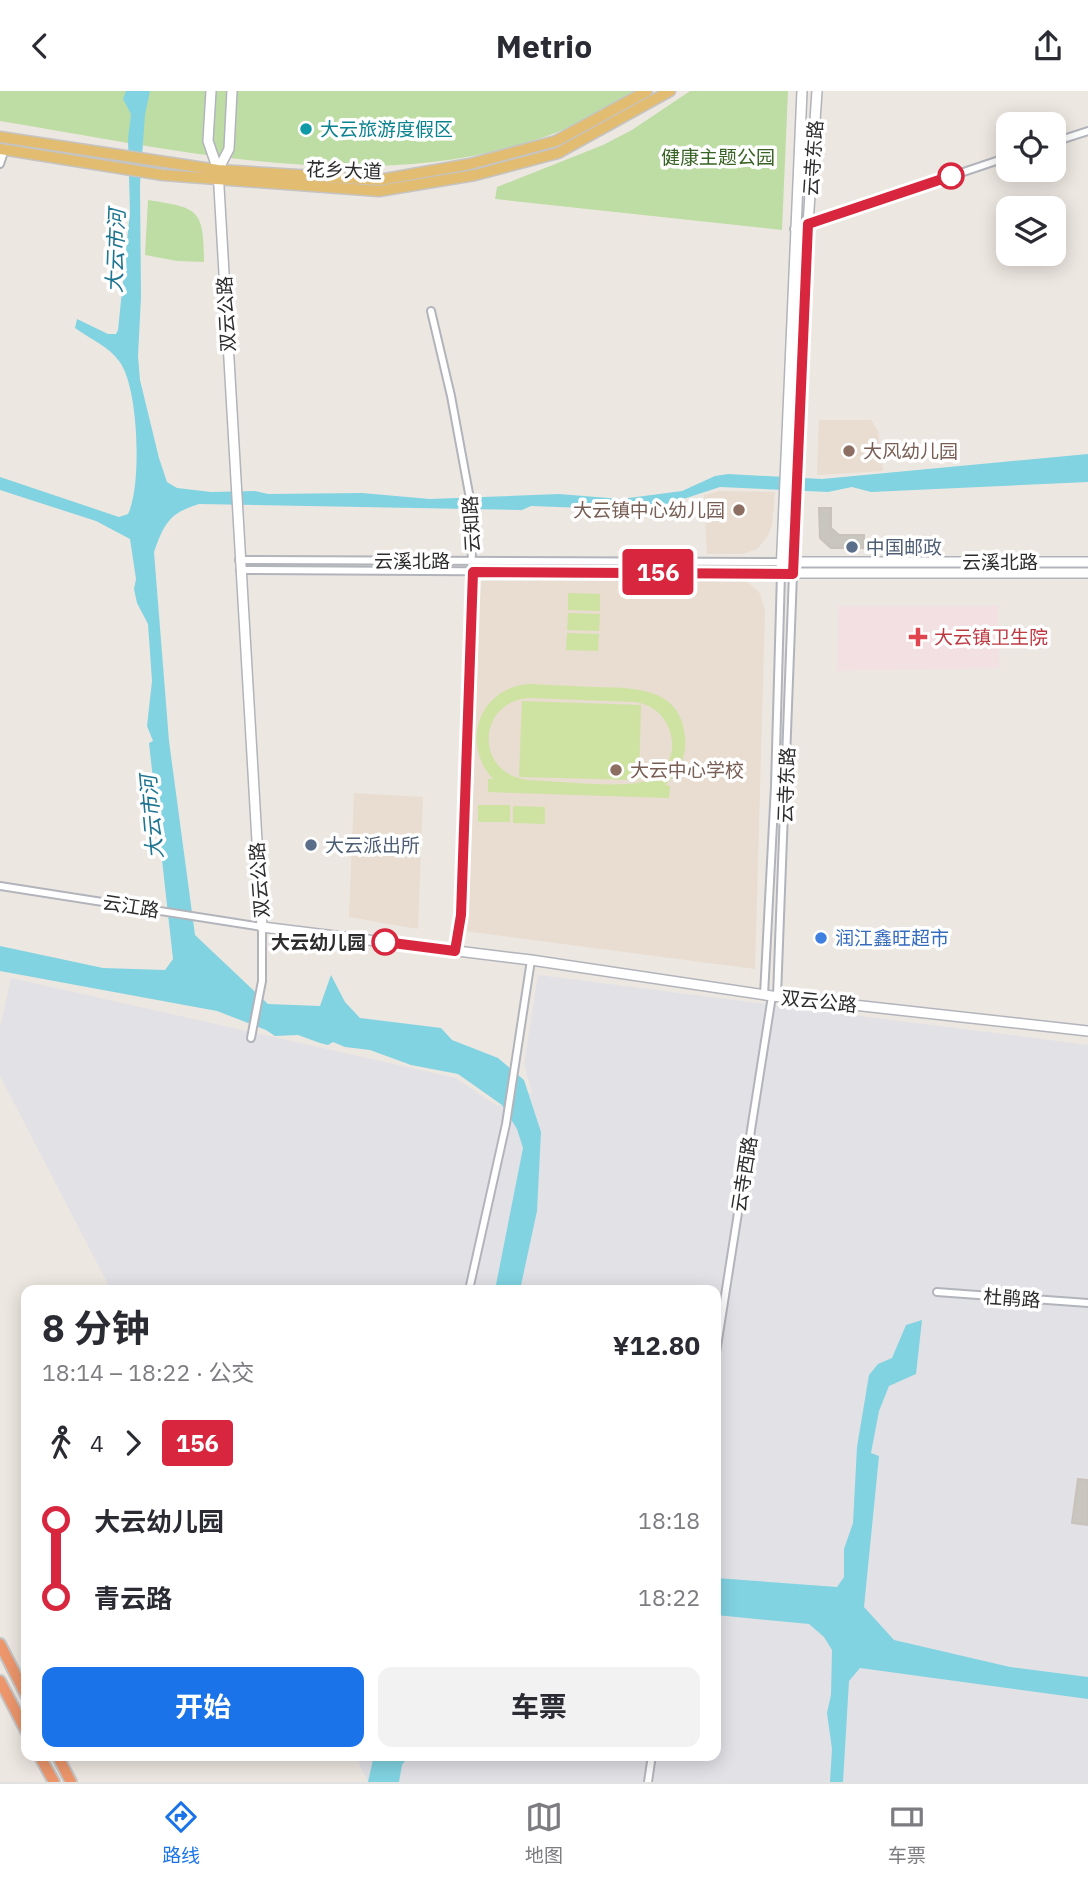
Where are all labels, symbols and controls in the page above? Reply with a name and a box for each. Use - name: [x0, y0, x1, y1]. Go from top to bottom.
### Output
- text: Metrio: [496, 25, 592, 67]
- icon: back: [21, 27, 59, 65]
- icon: share: [1029, 27, 1067, 65]
- map controls: [996, 112, 1066, 266]
- button: locate: [996, 112, 1066, 182]
- place label: 大云旅游度假区: [320, 117, 453, 141]
- street label: 云寺东路: [798, 119, 828, 197]
- marker: 大云旅游度假区: [298, 121, 314, 137]
- park label: 健康主题公园: [661, 145, 775, 169]
- street label: 花乡大道: [306, 157, 382, 183]
- unlabelled marker: [938, 163, 964, 189]
- button: layers: [996, 196, 1066, 266]
- water label: 大云市河: [100, 205, 131, 293]
- street label: 双云公路: [212, 275, 240, 353]
- place label: 大风幼儿园: [863, 439, 958, 463]
- marker: 大风幼儿园: [841, 443, 857, 459]
- street label: 云知路: [458, 495, 484, 553]
- place label: 大云镇中心幼儿园: [573, 498, 725, 522]
- marker: 大云镇中心幼儿园: [731, 502, 747, 518]
- place label: 中国邮政: [866, 535, 942, 559]
- marker: 中国邮政: [844, 539, 860, 555]
- street label: 云溪北路: [374, 549, 450, 573]
- line badge: 156: [618, 549, 698, 595]
- street label: 云溪北路: [962, 550, 1038, 574]
- text: 156: [636, 556, 680, 588]
- place label: 大云镇卫生院: [934, 625, 1048, 649]
- marker: 大云镇卫生院: [908, 627, 928, 647]
- street label: 云寺东路: [773, 747, 799, 823]
- place label: 大云中心学校: [630, 758, 744, 782]
- marker: 大云中心学校: [608, 762, 624, 778]
- water label: 大云市河: [133, 770, 169, 860]
- place label: 大云派出所: [325, 833, 420, 857]
- marker: 大云派出所: [303, 837, 319, 853]
- street label: 双云公路: [244, 841, 274, 919]
- street label: 云江路: [101, 890, 161, 922]
- place label: 润江鑫旺超市: [835, 926, 949, 950]
- marker: 大云幼儿园: [372, 929, 398, 955]
- place label: 大云幼儿园: [271, 930, 366, 954]
- marker: 润江鑫旺超市: [813, 930, 829, 946]
- street label: 双云公路: [780, 985, 858, 1017]
- street label: 云寺西路: [726, 1135, 762, 1213]
- street label: 杜鹃路: [983, 1284, 1041, 1312]
- text: 8 分钟: [42, 1303, 150, 1352]
- text: ¥12.80: [613, 1328, 700, 1362]
- text: 18:14 – 18:22 · 公交: [42, 1357, 255, 1387]
- icon: walk: [42, 1424, 80, 1462]
- icon: forward: [114, 1424, 152, 1462]
- text: 156: [176, 1427, 219, 1459]
- text: 4: [90, 1428, 104, 1458]
- text: 大云幼儿园: [94, 1504, 224, 1538]
- text: 18:18: [638, 1505, 700, 1535]
- text: 青云路: [94, 1581, 172, 1615]
- text: 18:22: [638, 1582, 700, 1612]
- button: 开始: [42, 1667, 364, 1747]
- button: 车票: [378, 1667, 700, 1747]
- tab: 路线: [162, 1798, 200, 1867]
- tab: 地图: [525, 1798, 563, 1867]
- tab: 车票: [888, 1798, 926, 1867]

